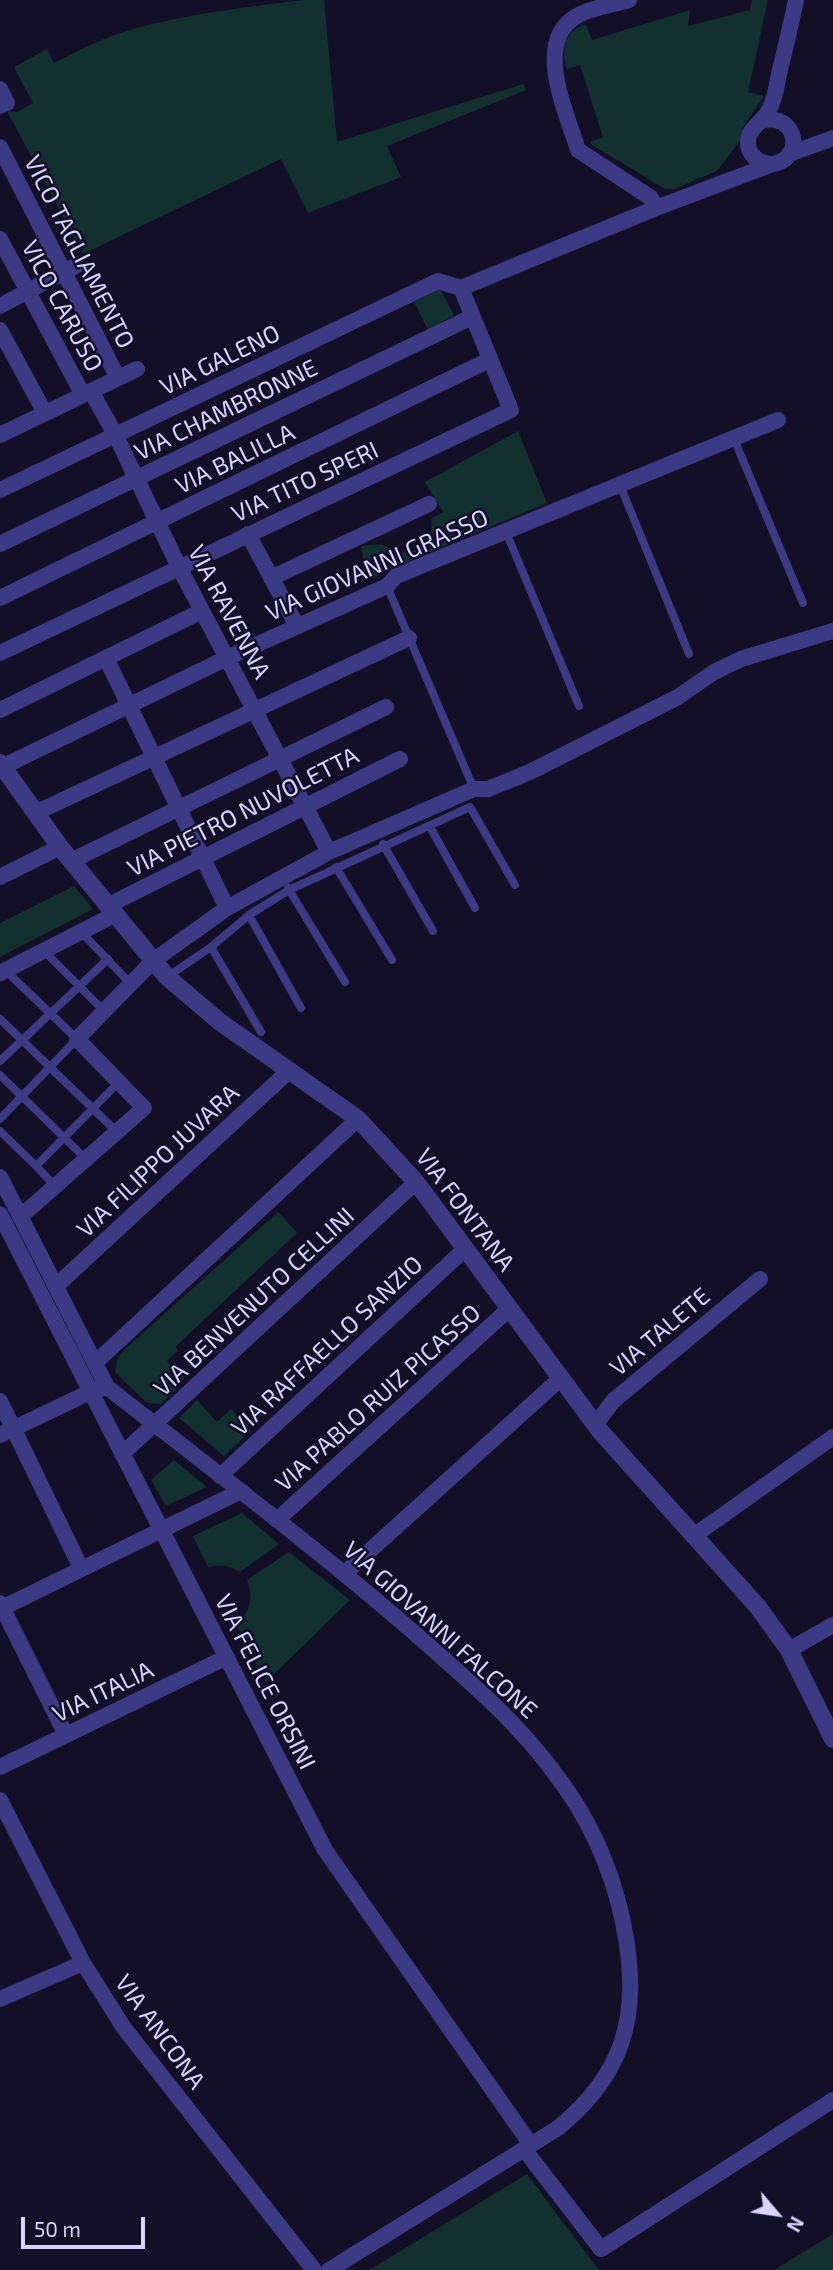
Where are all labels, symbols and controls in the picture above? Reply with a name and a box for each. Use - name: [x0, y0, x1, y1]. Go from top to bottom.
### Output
- street label: VICO TAGLIAMENTO: [18, 151, 140, 353]
- street label: VICO CARUSO: [15, 235, 109, 377]
- street label: VIA GALENO: [155, 319, 285, 401]
- street label: VIA CHAMBRONNE: [130, 353, 322, 467]
- street label: VIA BALILLA: [171, 418, 299, 500]
- street label: VIA TITO SPERI: [227, 435, 383, 529]
- street label: VIA GIOVANNI GRASSO: [261, 503, 493, 627]
- street label: VIA RAVENNA: [182, 540, 276, 684]
- street label: VIA PIETRO NUVOLETTA: [122, 741, 364, 883]
- street label: VIA FILIPPO JUVARA: [71, 1078, 245, 1244]
- street label: VIA FONTANA: [410, 1143, 520, 1277]
- street label: VIA BENVENUTO CELLINI: [148, 1202, 360, 1402]
- street label: VIA RAFFAELLO SANZIO: [225, 1250, 429, 1442]
- street label: VIA TALETE: [604, 1282, 716, 1382]
- street label: VIA PABLO RUIZ PICASSO: [270, 1298, 486, 1498]
- street label: VIA GIOVANNI FALCONE: [337, 1535, 543, 1725]
- street label: VIA FELICE ORSINI: [208, 1590, 322, 1774]
- street label: VIA ITALIA: [48, 1655, 158, 1729]
- street label: VIA ANCONA: [109, 1969, 211, 2095]
- north arrow: [742, 2179, 812, 2249]
- scale bar: [24, 2204, 149, 2248]
- text: N: [782, 2213, 809, 2236]
- text: 50 m: [34, 2216, 81, 2241]

